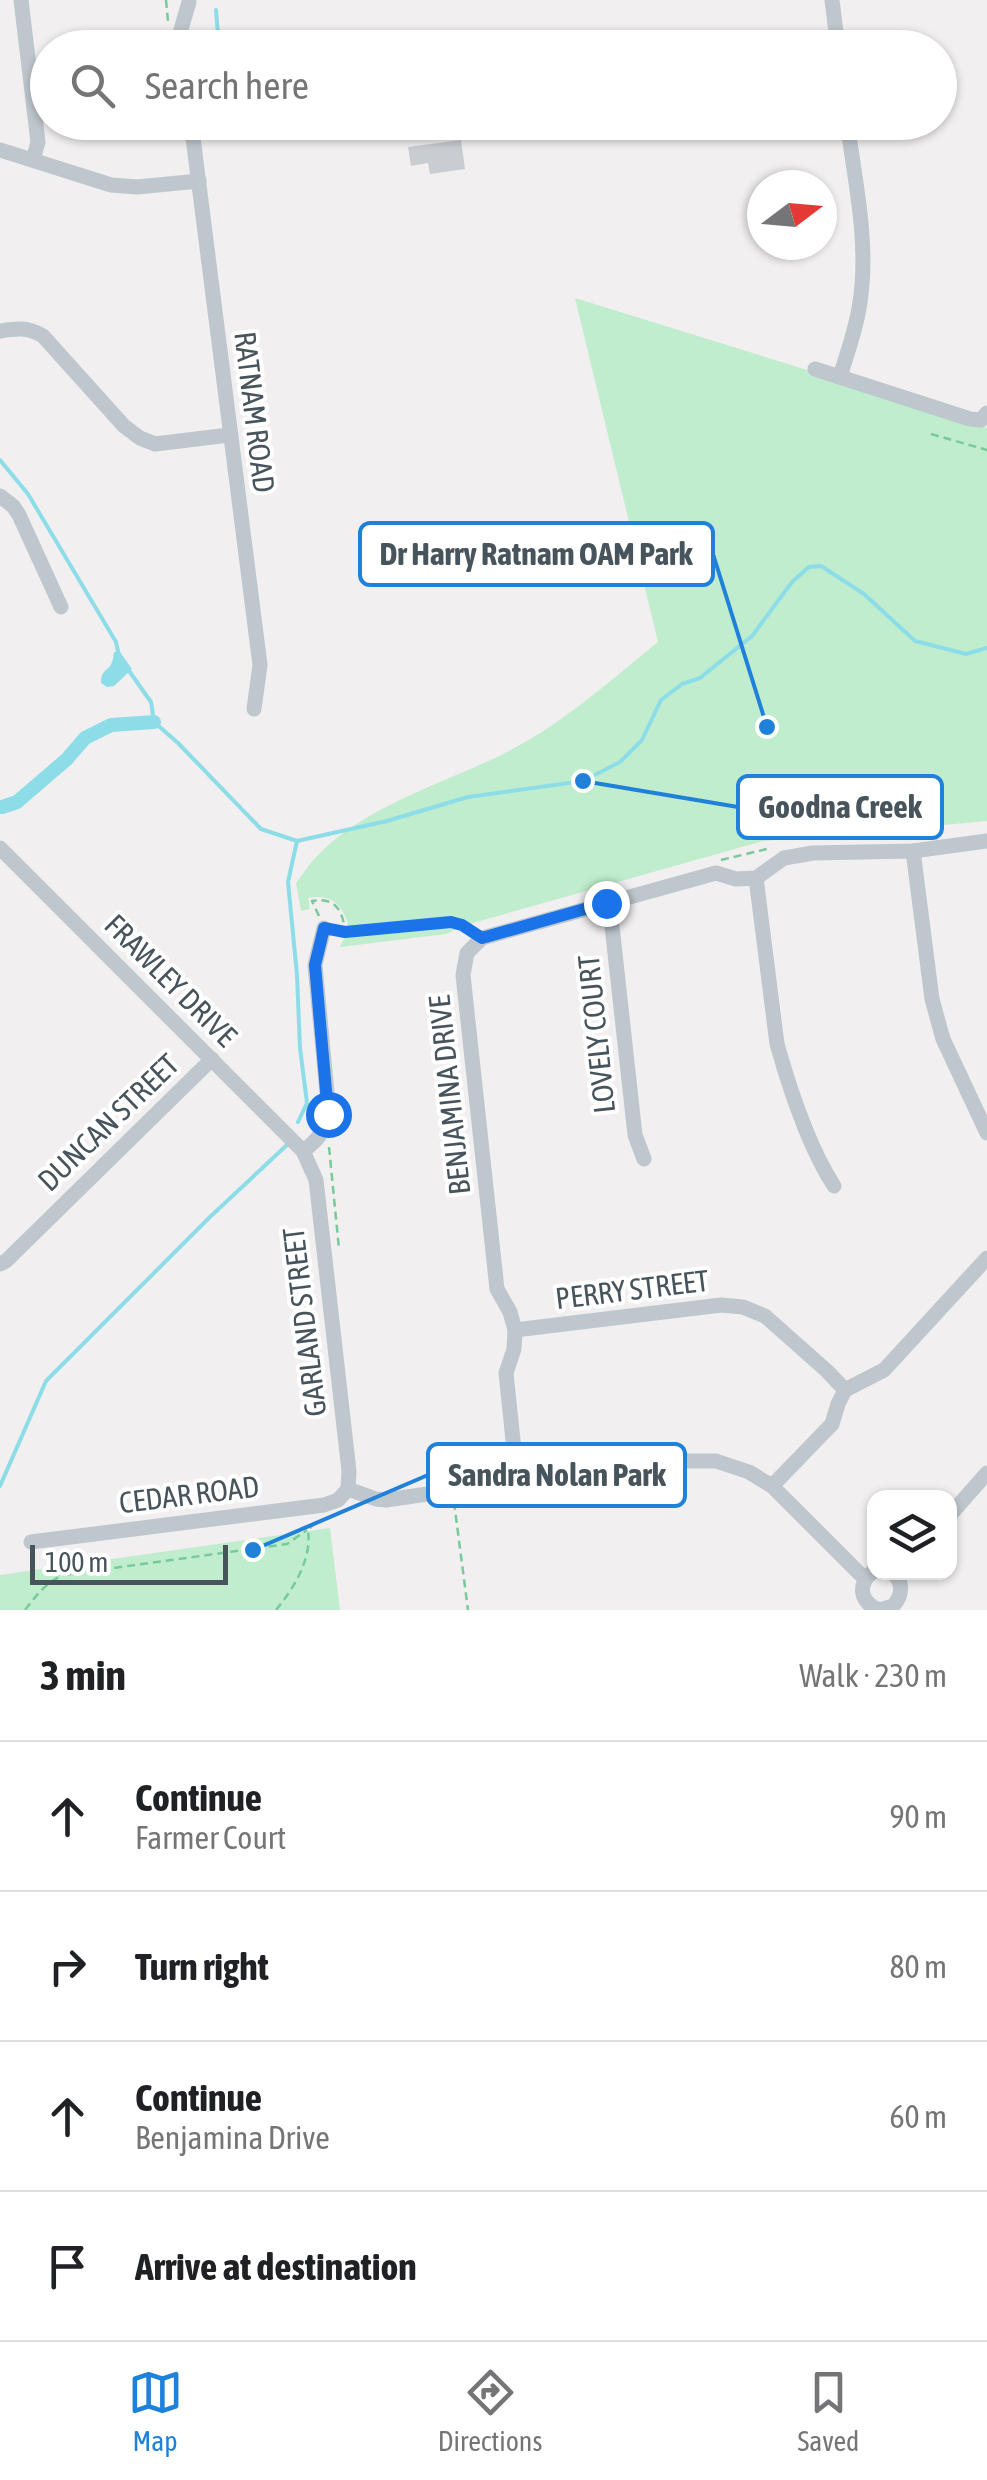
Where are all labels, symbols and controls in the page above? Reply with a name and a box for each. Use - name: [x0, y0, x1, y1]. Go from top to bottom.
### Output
- search box: [30, 30, 957, 140]
- icon: search: [65, 58, 120, 113]
- text: Search here: [145, 64, 309, 107]
- north arrow: [747, 170, 837, 260]
- street label: RATNAM ROAD: [228, 330, 282, 494]
- callout: Dr Harry Ratnam OAM Park: [360, 523, 713, 585]
- text: Dr Harry Ratnam OAM Park: [379, 535, 694, 572]
- callout: Goodna Creek: [738, 776, 942, 838]
- text: Goodna Creek: [758, 788, 923, 825]
- route end: [584, 881, 630, 927]
- street label: FRAWLEY DRIVE: [98, 907, 244, 1053]
- street label: LOVELY COURT: [571, 953, 621, 1115]
- street label: BENJAMINA DRIVE: [422, 993, 476, 1196]
- street label: DUNCAN STREET: [31, 1047, 185, 1197]
- route start: [306, 1092, 352, 1138]
- street label: GARLAND STREET: [276, 1226, 332, 1418]
- street label: PERRY STREET: [553, 1263, 711, 1315]
- callout: Sandra Nolan Park: [428, 1444, 685, 1506]
- text: Sandra Nolan Park: [448, 1456, 667, 1493]
- street label: CEDAR ROAD: [117, 1469, 261, 1519]
- map controls: [867, 1490, 957, 1580]
- button: layers: [867, 1490, 957, 1580]
- scale bar: [30, 1540, 228, 1584]
- text: 100 m: [45, 1546, 108, 1578]
- text: 3 min: [40, 1651, 126, 1699]
- text: Walk · 230 m: [799, 1657, 947, 1694]
- text: Continue: [135, 1776, 262, 1819]
- icon: ahead: [40, 1789, 95, 1844]
- text: 90 m: [889, 1798, 947, 1835]
- text: Farmer Court: [135, 1819, 286, 1856]
- icon: right: [40, 1939, 95, 1994]
- text: Turn right: [135, 1945, 269, 1988]
- text: 80 m: [889, 1948, 947, 1985]
- text: Continue: [135, 2076, 262, 2119]
- icon: ahead: [40, 2089, 95, 2144]
- text: 60 m: [889, 2098, 947, 2135]
- text: Benjamina Drive: [135, 2119, 330, 2156]
- icon: arrive: [40, 2239, 95, 2294]
- text: Arrive at destination: [135, 2245, 417, 2288]
- tab: Map: [128, 2365, 183, 2457]
- tab: Directions: [438, 2365, 542, 2457]
- tab: Saved: [798, 2365, 859, 2457]

